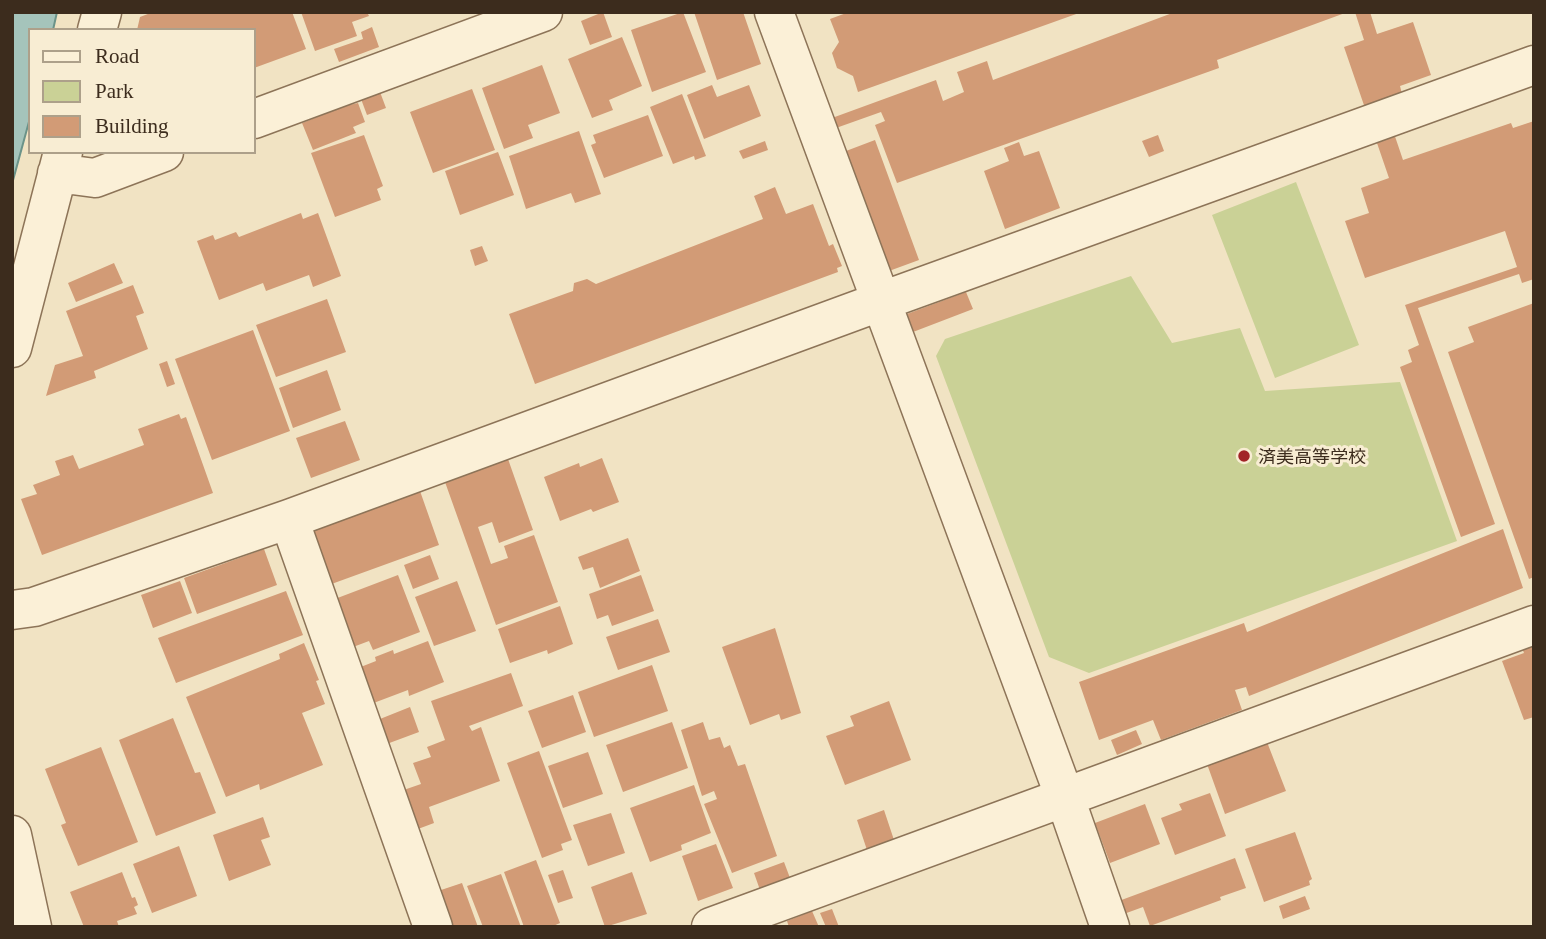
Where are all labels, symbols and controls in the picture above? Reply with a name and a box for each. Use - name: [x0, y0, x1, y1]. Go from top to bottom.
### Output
- legend: [28, 28, 256, 154]
- text: Road: [95, 44, 139, 68]
- text: Park: [95, 79, 134, 103]
- text: Building: [95, 114, 169, 138]
- place label: 済美高等学校: [1258, 445, 1366, 467]
- marker: 済美高等学校: [1236, 448, 1252, 464]

